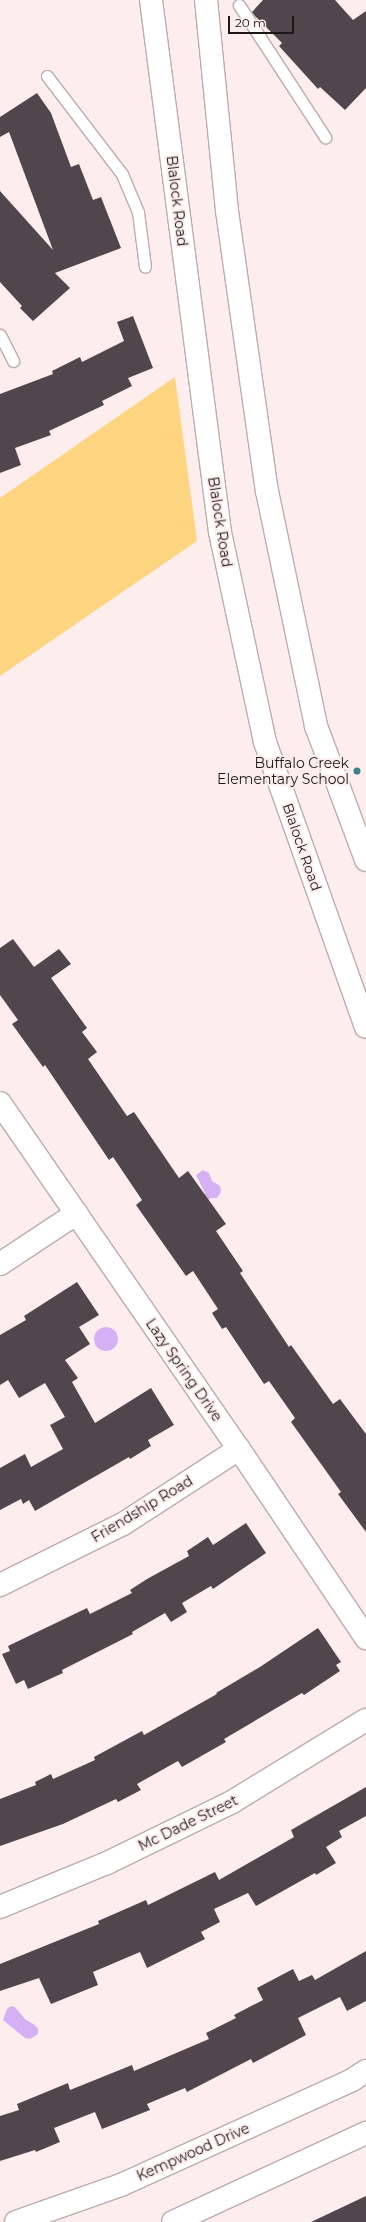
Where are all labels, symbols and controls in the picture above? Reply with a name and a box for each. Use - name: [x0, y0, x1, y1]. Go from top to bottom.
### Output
- scale bar: [230, 8, 296, 34]
- text: 20 m: [235, 15, 266, 30]
- street label: Blalock Road: [163, 155, 191, 247]
- street label: Blalock Road: [205, 475, 235, 569]
- place label: Buffalo Creek Elementary School: [217, 755, 349, 788]
- marker: Buffalo Creek Elementary School: [352, 766, 362, 776]
- street label: Blalock Road: [279, 801, 325, 893]
- street label: Lazy Spring Drive: [142, 1315, 226, 1425]
- street label: Friendship Road: [88, 1472, 196, 1546]
- street label: Mc Dade Street: [135, 1792, 241, 1854]
- street label: Kempwood Drive: [134, 2120, 252, 2184]

